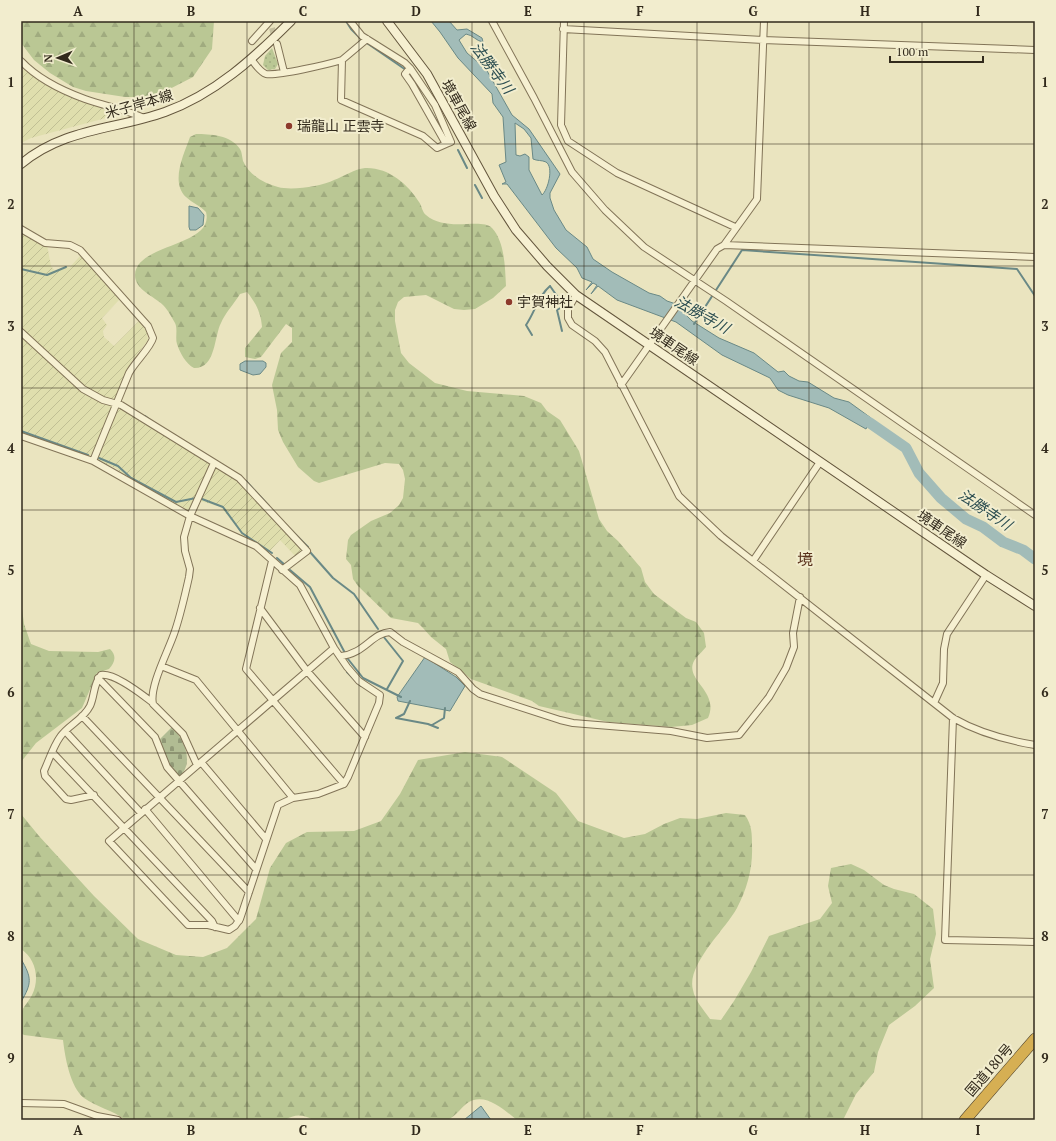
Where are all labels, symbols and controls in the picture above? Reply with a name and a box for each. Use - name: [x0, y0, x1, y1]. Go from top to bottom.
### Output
- text: A: [73, 2, 83, 20]
- text: B: [187, 2, 195, 20]
- text: C: [299, 2, 307, 20]
- text: D: [411, 2, 421, 20]
- text: E: [524, 2, 532, 20]
- text: F: [636, 2, 644, 20]
- text: G: [748, 2, 758, 20]
- text: H: [860, 2, 870, 20]
- text: I: [976, 2, 981, 20]
- water label: 法勝寺川: [467, 37, 520, 99]
- north arrow: [38, 38, 78, 78]
- scale bar: [890, 38, 983, 64]
- text: 100 m: [896, 44, 929, 59]
- text: N: [41, 53, 55, 63]
- text: 1: [7, 73, 15, 91]
- text: 1: [1041, 73, 1049, 91]
- street label: 境車尾線: [438, 76, 481, 134]
- street label: 米子岸本線: [103, 85, 175, 122]
- place label: 瑞龍山 正雲寺: [297, 116, 384, 135]
- marker: 瑞龍山 正雲寺: [284, 121, 294, 131]
- text: 2: [7, 195, 15, 213]
- text: 2: [1041, 195, 1049, 213]
- water label: 法勝寺川: [671, 291, 735, 338]
- place label: 宇賀神社: [517, 292, 573, 311]
- marker: 宇賀神社: [504, 297, 514, 307]
- text: 3: [7, 317, 15, 335]
- text: 3: [1041, 317, 1049, 335]
- street label: 境車尾線: [646, 322, 703, 369]
- text: 4: [7, 439, 15, 457]
- text: 4: [1041, 439, 1049, 457]
- water label: 法勝寺川: [955, 484, 1018, 535]
- street label: 境車尾線: [914, 505, 971, 552]
- district label: 境: [797, 548, 813, 570]
- text: 5: [7, 561, 15, 579]
- text: 5: [1041, 561, 1049, 579]
- text: 6: [7, 683, 15, 701]
- text: 6: [1041, 683, 1049, 701]
- text: 7: [7, 805, 15, 823]
- text: 7: [1041, 805, 1049, 823]
- text: 8: [7, 927, 15, 945]
- text: 8: [1041, 927, 1049, 945]
- street label: 国道180号: [960, 1039, 1017, 1100]
- text: 9: [7, 1049, 15, 1067]
- text: 9: [1041, 1049, 1049, 1067]
- text: A: [73, 1121, 83, 1139]
- text: B: [187, 1121, 195, 1139]
- text: C: [299, 1121, 307, 1139]
- text: D: [411, 1121, 421, 1139]
- text: E: [524, 1121, 532, 1139]
- text: F: [636, 1121, 644, 1139]
- text: G: [748, 1121, 758, 1139]
- text: H: [860, 1121, 870, 1139]
- text: I: [976, 1121, 981, 1139]

